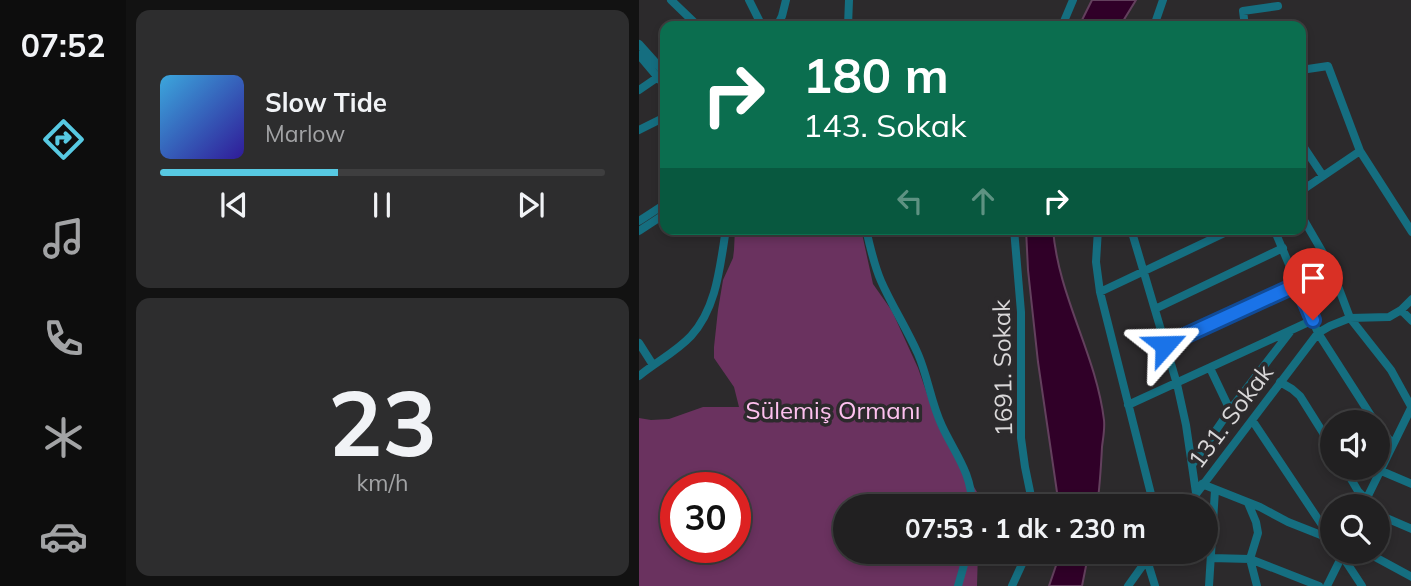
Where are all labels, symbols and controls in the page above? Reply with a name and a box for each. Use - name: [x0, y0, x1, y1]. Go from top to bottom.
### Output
- text: 07:52: [21, 25, 105, 65]
- text: 180 m: [803, 44, 949, 105]
- icon: right: [688, 49, 779, 140]
- text: Slow Tide: [265, 86, 387, 119]
- text: 143. Sokak: [803, 105, 966, 145]
- icon: directions: [39, 115, 88, 164]
- text: Marlow: [265, 119, 345, 148]
- icon: left: [891, 182, 929, 220]
- icon: ahead: [964, 182, 1002, 220]
- icon: right: [1037, 182, 1075, 220]
- icon: previous: [215, 186, 253, 224]
- icon: pause: [363, 186, 401, 224]
- icon: next: [512, 186, 550, 224]
- icon: music: [39, 214, 88, 263]
- pin: [1283, 248, 1343, 320]
- icon: arrive: [1294, 259, 1332, 297]
- street label: 1691. Sokak: [986, 299, 1018, 437]
- position arrow: [1128, 308, 1202, 382]
- icon: phone: [39, 314, 88, 363]
- street label: 131. Sokak: [1181, 358, 1279, 474]
- text: 23: [328, 365, 437, 479]
- park label: Sülemiş Ormanı: [745, 395, 921, 425]
- map controls: [1320, 410, 1390, 564]
- button: sound: [1320, 410, 1390, 480]
- icon: climate: [39, 413, 88, 462]
- text: km/h: [356, 468, 409, 497]
- speed limit sign: 30: [660, 472, 751, 563]
- button: search: [1320, 494, 1390, 564]
- icon: car: [39, 512, 88, 561]
- text: 07:53 · 1 dk · 230 m: [905, 512, 1146, 545]

